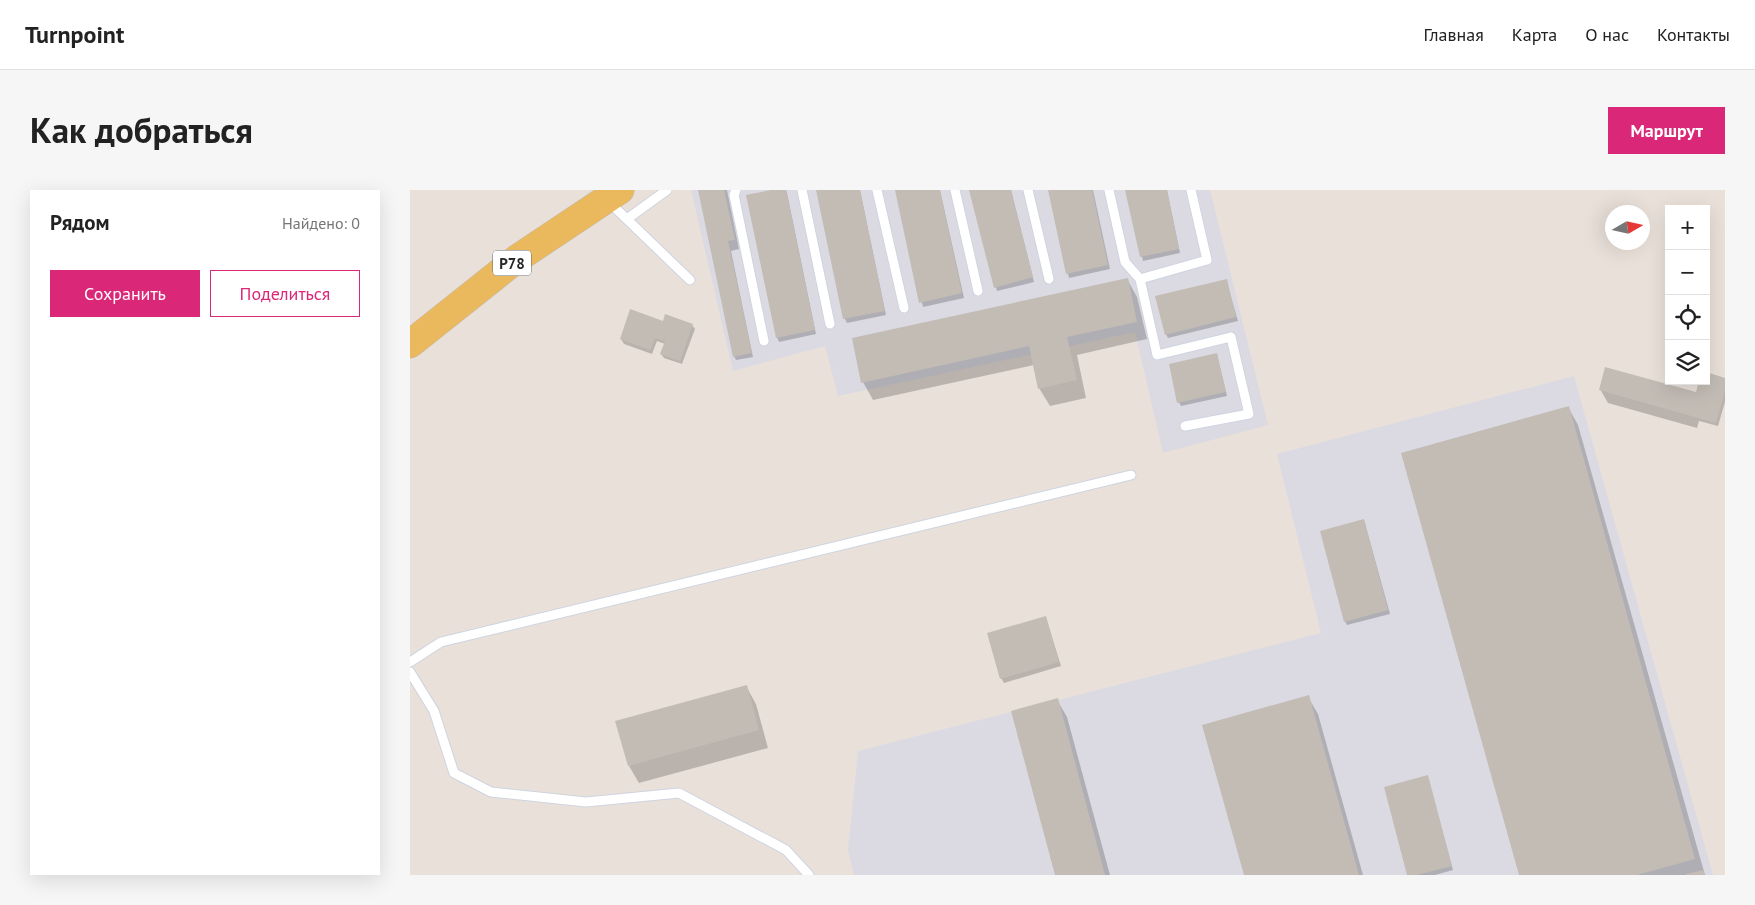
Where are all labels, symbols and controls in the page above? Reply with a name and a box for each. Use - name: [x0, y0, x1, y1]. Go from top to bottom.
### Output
- text: Turnpoint: [25, 19, 124, 50]
- text: Главная: [1423, 23, 1484, 46]
- text: Карта: [1512, 23, 1557, 46]
- text: О нас: [1585, 23, 1629, 46]
- text: Контакты: [1657, 23, 1730, 46]
- text: Как добраться: [30, 107, 253, 153]
- button: Маршрут: [1608, 107, 1725, 154]
- north arrow: [1605, 205, 1650, 250]
- map controls: [1665, 205, 1710, 385]
- button: +: [1665, 205, 1710, 250]
- text: Рядом: [50, 209, 109, 236]
- text: Найдено: 0: [282, 213, 360, 233]
- road number: Р78: [493, 250, 531, 276]
- button: −: [1665, 250, 1710, 295]
- button: Сохранить: [50, 270, 200, 317]
- button: Поделиться: [210, 270, 360, 317]
- button: locate: [1665, 295, 1710, 340]
- button: layers: [1665, 340, 1710, 385]

